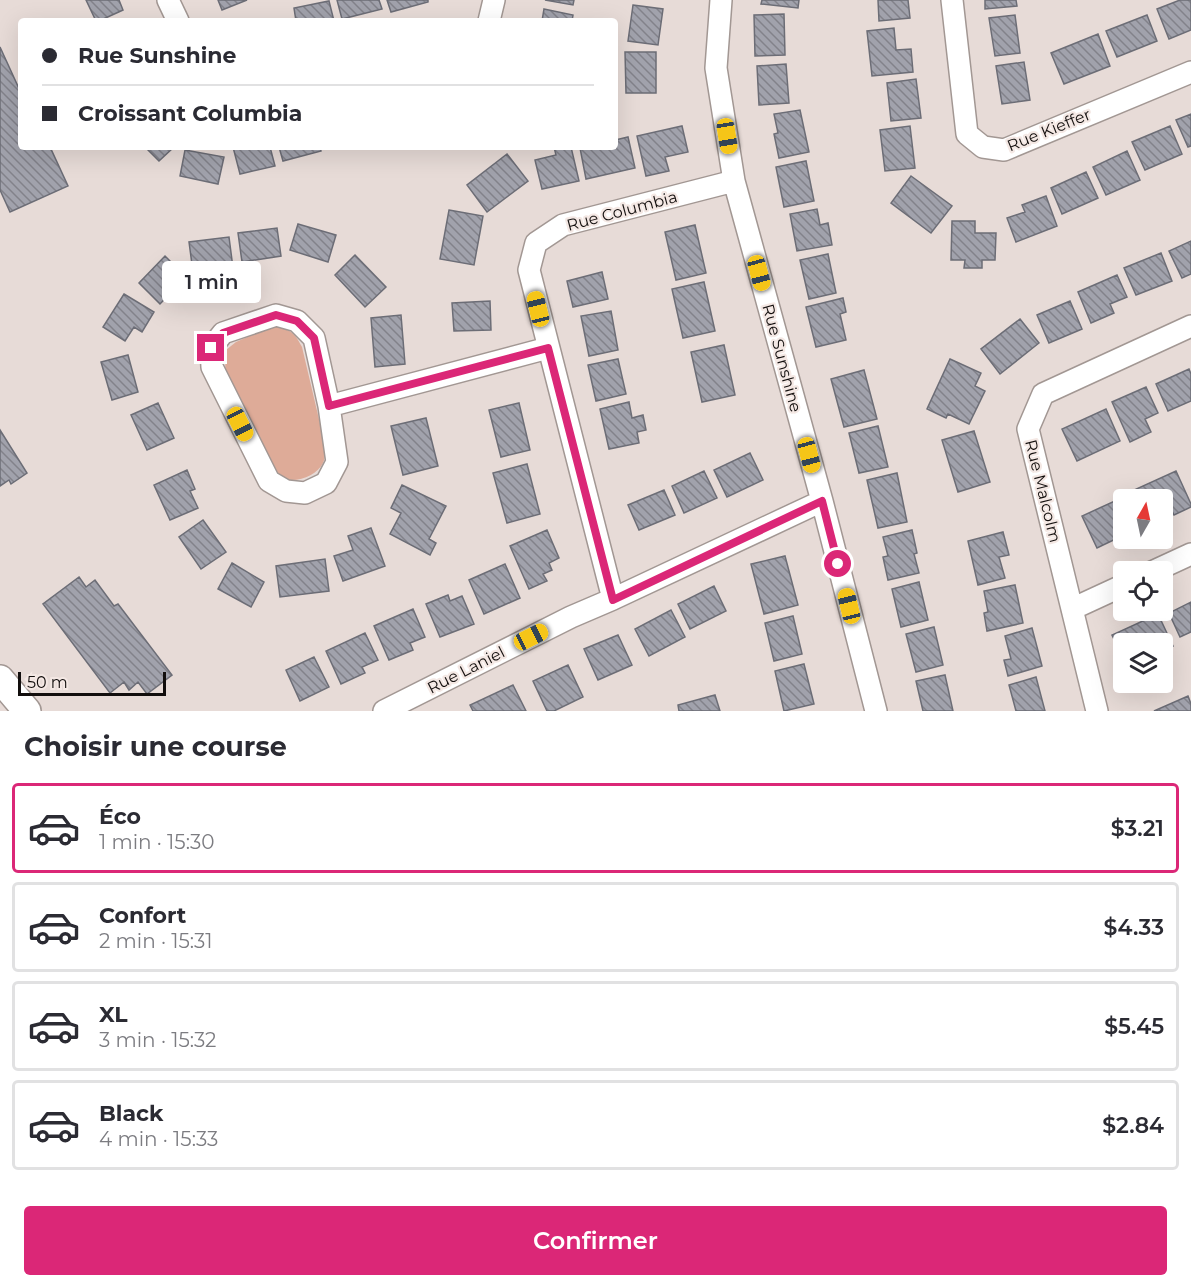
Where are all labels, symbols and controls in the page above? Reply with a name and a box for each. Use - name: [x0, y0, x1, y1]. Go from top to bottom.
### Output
- text: Rue Sunshine: [78, 42, 236, 69]
- text: Croissant Columbia: [78, 100, 302, 127]
- street label: Rue Kieffer: [1004, 105, 1094, 155]
- car: [715, 117, 739, 155]
- street label: Rue Columbia: [565, 187, 679, 235]
- car: [746, 253, 772, 293]
- callout: 1 min: [162, 261, 260, 303]
- text: 1 min: [185, 270, 238, 294]
- car: [525, 289, 551, 329]
- street label: Rue Sunshine: [758, 302, 806, 414]
- route end: [197, 334, 224, 361]
- car: [224, 404, 256, 444]
- car: [796, 435, 822, 475]
- street label: Rue Malcolm: [1021, 438, 1065, 544]
- north arrow: [1113, 489, 1173, 549]
- map controls: [1113, 489, 1173, 693]
- route start: [824, 550, 851, 577]
- button: locate: [1113, 561, 1173, 621]
- car: [836, 586, 862, 626]
- car: [511, 621, 551, 653]
- button: layers: [1113, 633, 1173, 693]
- street label: Rue Laniel: [424, 642, 508, 698]
- scale bar: [18, 669, 166, 696]
- text: 50 m: [27, 673, 68, 692]
- text: Choisir une course: [24, 730, 287, 763]
- icon: car: [27, 801, 81, 855]
- text: Éco: [99, 803, 141, 830]
- text: $3.21: [1111, 815, 1164, 842]
- text: 1 min · 15:30: [99, 830, 214, 854]
- icon: car: [27, 900, 81, 954]
- text: Confort: [99, 902, 186, 929]
- text: $4.33: [1103, 914, 1164, 941]
- text: 2 min · 15:31: [99, 929, 213, 953]
- icon: car: [27, 999, 81, 1053]
- text: XL: [99, 1001, 128, 1028]
- text: $5.45: [1104, 1013, 1164, 1040]
- text: 3 min · 15:32: [99, 1028, 216, 1052]
- icon: car: [27, 1098, 81, 1152]
- text: Black: [99, 1100, 163, 1127]
- text: $2.84: [1102, 1112, 1164, 1139]
- text: 4 min · 15:33: [99, 1127, 218, 1151]
- button: Confirmer: [24, 1206, 1167, 1275]

